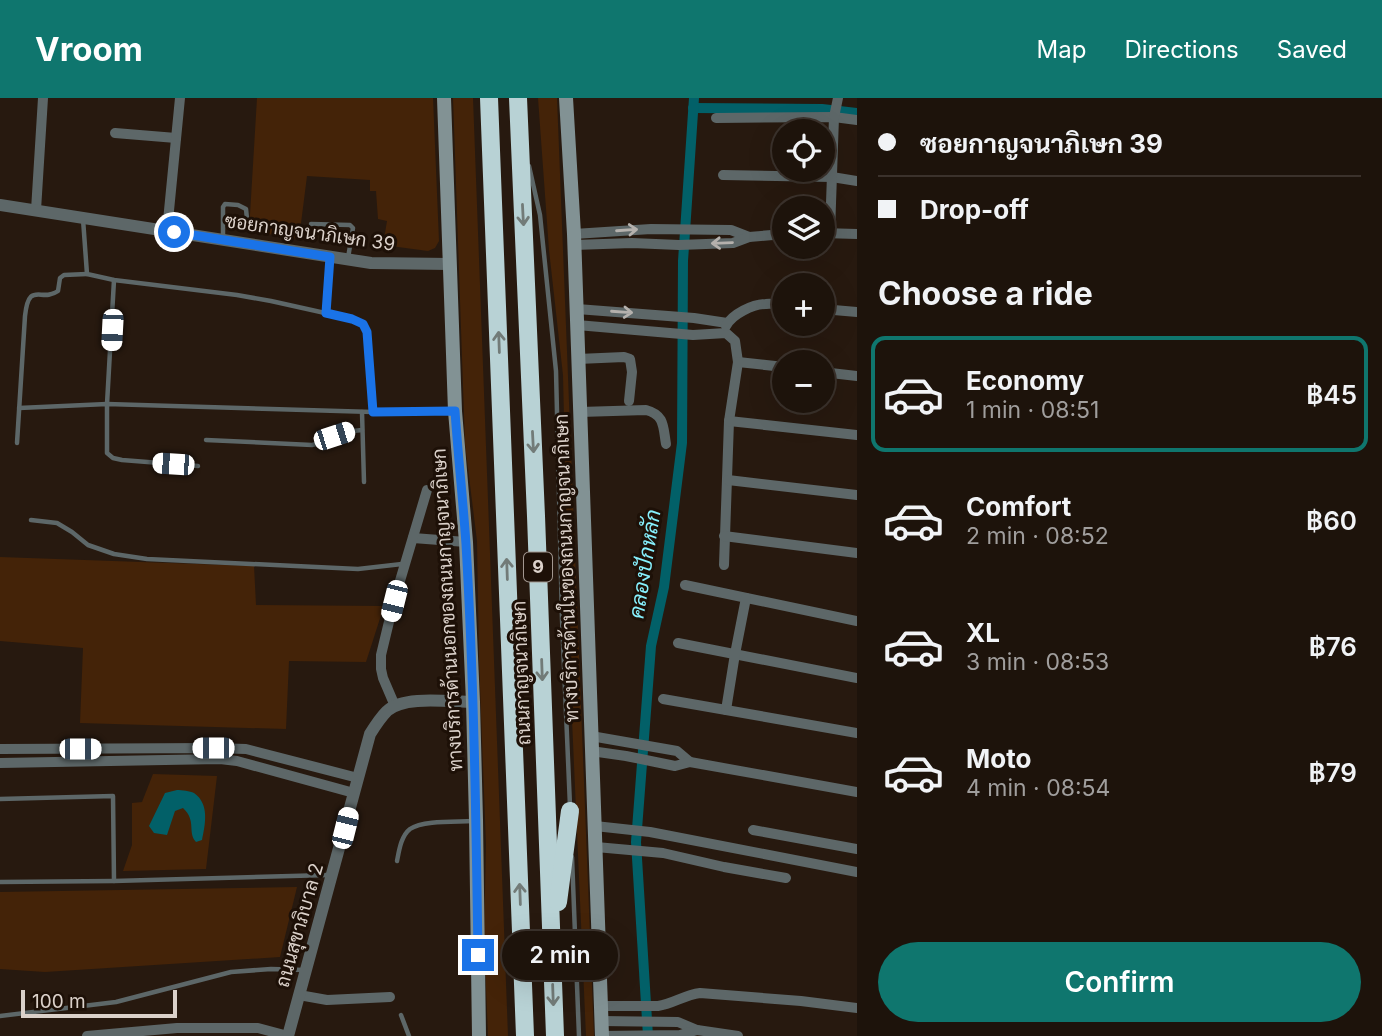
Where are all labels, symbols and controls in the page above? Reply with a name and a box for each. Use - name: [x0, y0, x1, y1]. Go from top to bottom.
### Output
- text: Vroom: [35, 29, 143, 69]
- text: Map: [1037, 35, 1086, 64]
- text: Directions: [1124, 35, 1239, 64]
- text: Saved: [1277, 35, 1347, 64]
- map controls: [772, 119, 835, 413]
- button: locate: [772, 119, 835, 182]
- text: ซอยกาญจนาภิเษก 39: [920, 128, 1163, 159]
- text: Drop-off: [920, 194, 1029, 225]
- button: layers: [772, 196, 835, 259]
- one-way arrow: [517, 203, 530, 226]
- street label: ซอยกาญจนาภิเษก 39: [223, 209, 397, 256]
- route start: [158, 216, 190, 248]
- one-way arrow: [615, 224, 638, 237]
- one-way arrow: [711, 237, 734, 250]
- button: +: [772, 273, 835, 336]
- text: Choose a ride: [878, 274, 1093, 313]
- one-way arrow: [611, 306, 634, 319]
- car: [101, 308, 124, 352]
- one-way arrow: [492, 331, 505, 354]
- button: −: [772, 350, 835, 413]
- icon: car: [882, 363, 945, 426]
- text: Economy: [966, 365, 1084, 396]
- text: ฿45: [1306, 379, 1357, 410]
- text: 1 min · 08:51: [966, 396, 1099, 424]
- street label: ทางบริการด้านในของถนนกาญจนาภิเษก: [549, 413, 583, 723]
- car: [311, 420, 358, 452]
- one-way arrow: [527, 431, 540, 454]
- street label: ทางบริการด้านนอกของถนนกาญจนาภิเษก: [428, 448, 467, 772]
- car: [152, 452, 195, 476]
- icon: car: [882, 489, 945, 552]
- text: Comfort: [966, 491, 1071, 522]
- text: ฿60: [1306, 505, 1357, 536]
- water label: คลองปักหลัก: [624, 508, 665, 620]
- text: 2 min · 08:52: [966, 522, 1109, 550]
- road number: 9: [524, 552, 552, 582]
- one-way arrow: [501, 558, 514, 581]
- car: [379, 578, 410, 624]
- street label: ถนนกาญจนาภิเษก: [507, 600, 536, 746]
- icon: car: [882, 615, 945, 678]
- text: XL: [966, 617, 1000, 648]
- text: ฿76: [1309, 631, 1357, 662]
- text: 3 min · 08:53: [966, 648, 1109, 676]
- one-way arrow: [535, 658, 548, 681]
- car: [193, 738, 235, 759]
- car: [60, 739, 102, 760]
- icon: car: [882, 741, 945, 804]
- text: Moto: [966, 743, 1031, 774]
- text: ฿79: [1309, 757, 1357, 788]
- text: 4 min · 08:54: [966, 774, 1110, 802]
- car: [330, 805, 361, 851]
- street label: ถนนสุขาภิบาล 2: [271, 860, 329, 990]
- one-way arrow: [514, 883, 527, 906]
- callout: 2 min: [503, 930, 618, 980]
- route end: [462, 939, 494, 971]
- text: 2 min: [530, 941, 590, 969]
- button: Confirm: [878, 942, 1361, 1022]
- one-way arrow: [547, 983, 560, 1006]
- scale bar: [21, 987, 177, 1019]
- text: 100 m: [32, 990, 86, 1013]

